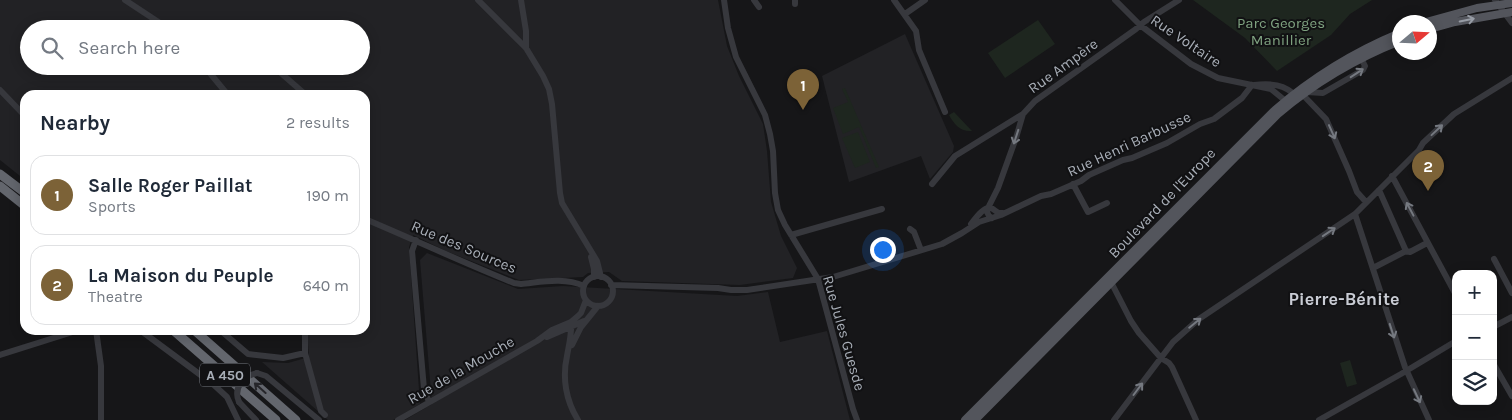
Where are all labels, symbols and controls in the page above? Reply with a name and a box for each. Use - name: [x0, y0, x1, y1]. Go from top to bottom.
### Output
- street label: Rue Voltaire: [1147, 11, 1225, 71]
- park label: Parc Georges Manillier: [1237, 14, 1325, 49]
- north arrow: [1392, 15, 1437, 60]
- one-way arrow: [1459, 15, 1475, 24]
- search box: [20, 20, 370, 75]
- icon: search: [38, 34, 66, 62]
- street label: Rue Ampère: [1025, 35, 1101, 97]
- text: Search here: [78, 37, 180, 59]
- one-way arrow: [1350, 68, 1364, 79]
- pin: 1: [787, 69, 819, 110]
- street label: Rue Henri Barbusse: [1064, 107, 1194, 181]
- text: Nearby: [40, 111, 110, 135]
- text: 2 results: [286, 113, 350, 132]
- one-way arrow: [1328, 124, 1338, 139]
- one-way arrow: [1430, 124, 1443, 136]
- one-way arrow: [1010, 129, 1020, 145]
- street label: Boulevard de l'Europe: [1105, 144, 1219, 262]
- pin: 2: [1412, 150, 1444, 191]
- text: Salle Roger Paillat: [88, 175, 253, 197]
- text: 1: [54, 186, 60, 205]
- text: 190 m: [306, 186, 349, 205]
- text: Sports: [88, 197, 136, 216]
- one-way arrow: [1405, 202, 1415, 217]
- street label: Rue des Sources: [409, 217, 519, 277]
- one-way arrow: [1322, 226, 1336, 237]
- your location: [870, 237, 896, 263]
- text: La Maison du Peuple: [88, 265, 274, 287]
- map controls: [1452, 270, 1497, 405]
- button: +: [1452, 270, 1497, 315]
- street label: Rue Jules Guesde: [819, 273, 869, 393]
- text: 2: [52, 276, 62, 295]
- text: 640 m: [303, 276, 349, 295]
- text: Theatre: [88, 287, 143, 306]
- district label: Pierre-Bénite: [1288, 288, 1400, 310]
- button: −: [1452, 315, 1497, 360]
- one-way arrow: [1188, 318, 1201, 329]
- one-way arrow: [1388, 323, 1398, 339]
- street label: Rue de la Mouche: [404, 332, 518, 408]
- button: layers: [1452, 360, 1497, 405]
- road number: A 450: [200, 364, 250, 386]
- one-way arrow: [254, 382, 267, 394]
- one-way arrow: [1133, 382, 1143, 396]
- one-way arrow: [1413, 388, 1423, 403]

